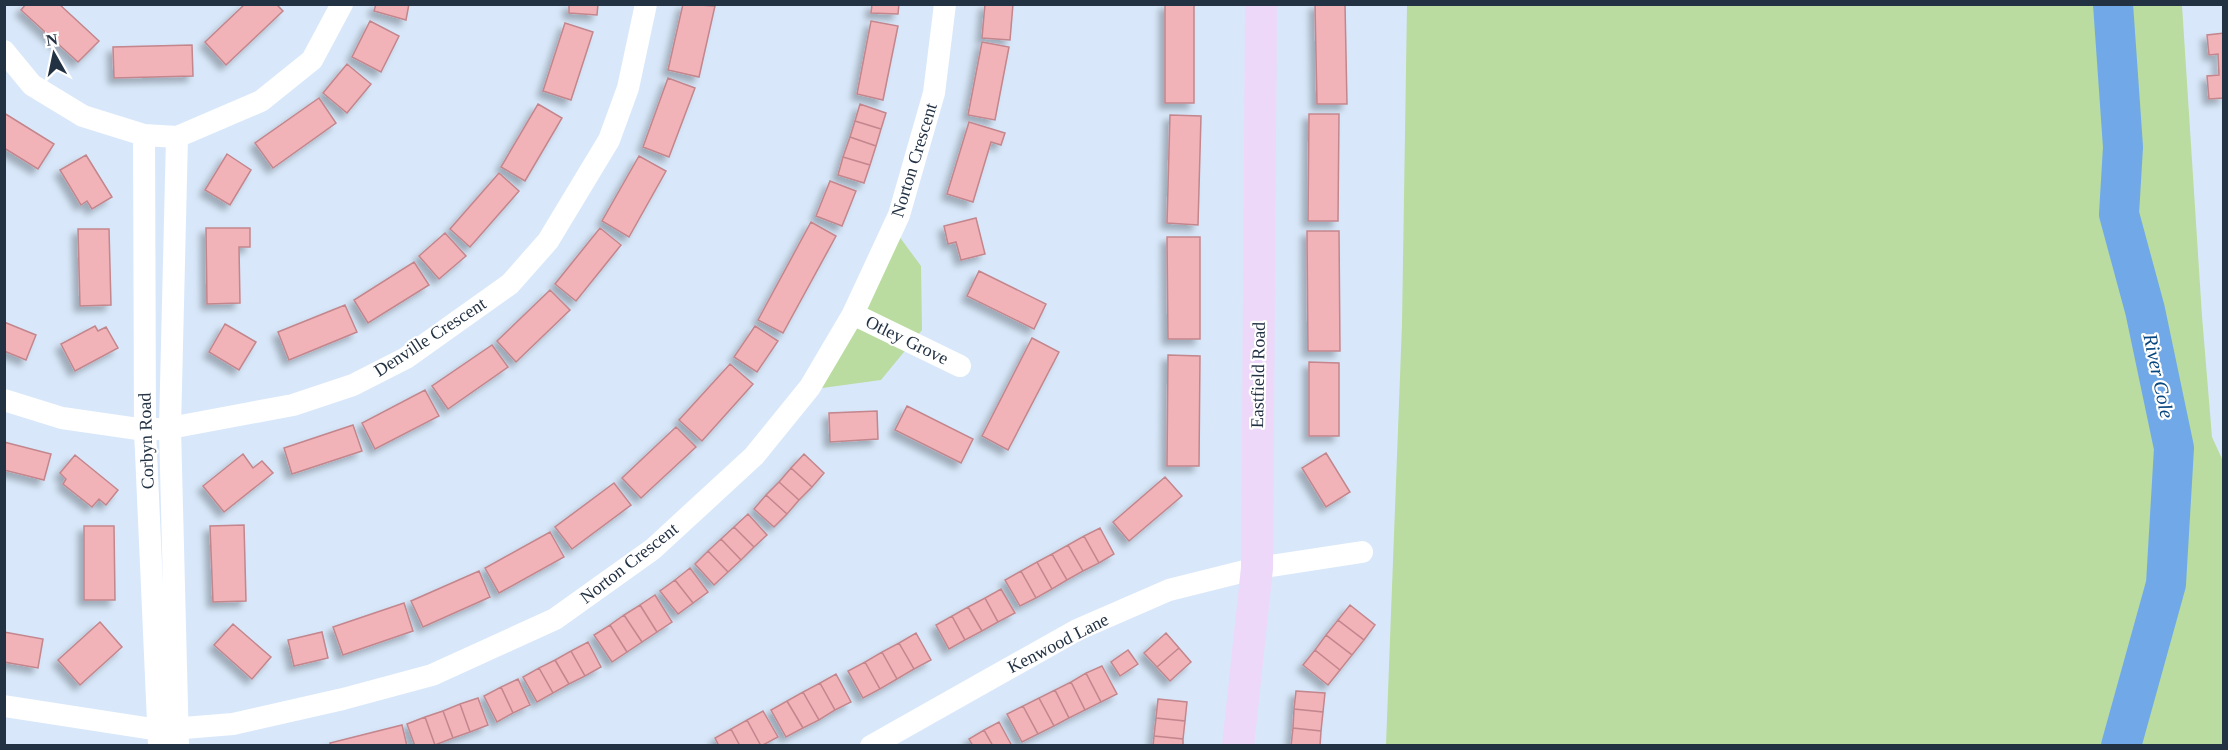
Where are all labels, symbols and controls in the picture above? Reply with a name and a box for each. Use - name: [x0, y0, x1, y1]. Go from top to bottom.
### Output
- north arrow: [24, 24, 84, 84]
- text: N: [45, 30, 59, 49]
- street label: Norton Crescent: [887, 100, 941, 220]
- street label: Denville Crescent: [370, 293, 490, 381]
- street label: Otley Grove: [862, 311, 952, 369]
- street label: Eastfield Road: [1247, 322, 1269, 428]
- water label: River Cole: [2139, 331, 2179, 421]
- street label: Corbyn Road: [134, 392, 158, 490]
- street label: Norton Crescent: [576, 519, 682, 607]
- street label: Kenwood Lane: [1004, 609, 1112, 677]

